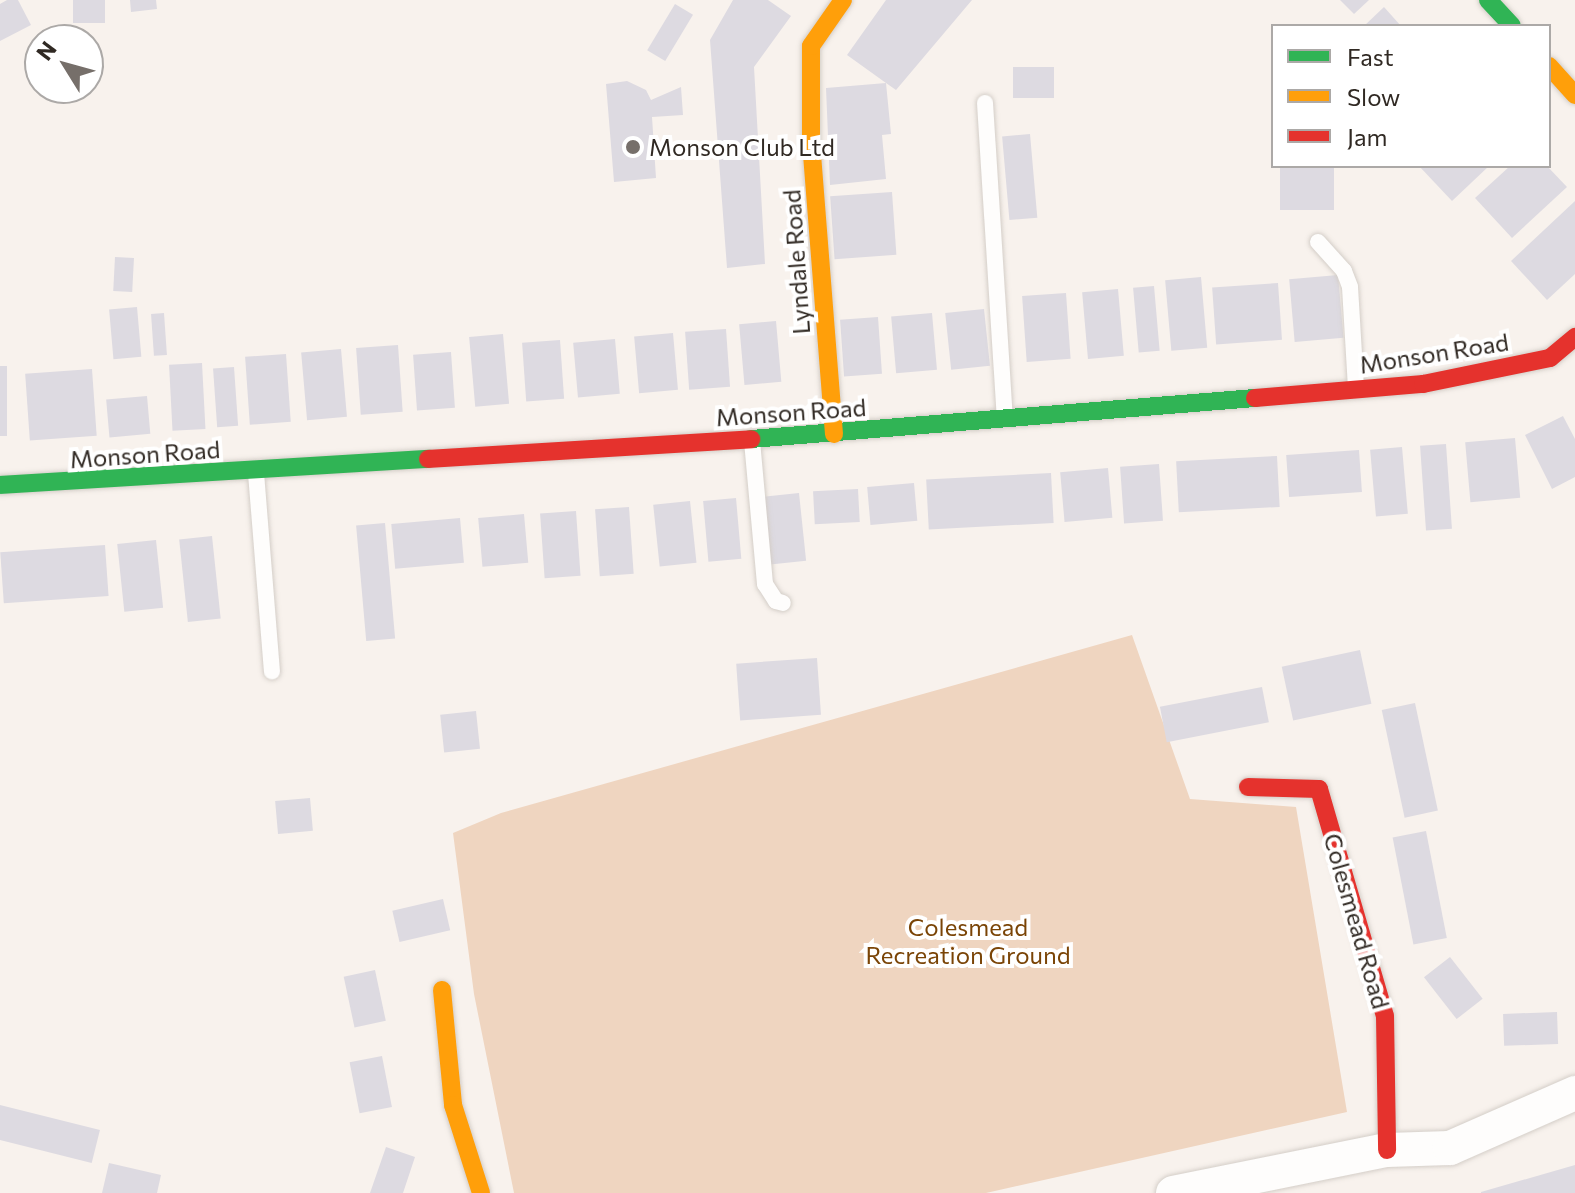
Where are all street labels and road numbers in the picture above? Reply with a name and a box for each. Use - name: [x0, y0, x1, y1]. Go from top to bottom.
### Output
- street label: Lyndale Road: [777, 189, 815, 335]
- street label: Monson Road: [1357, 327, 1511, 379]
- street label: Monson Road: [715, 392, 867, 432]
- street label: Monson Road: [69, 434, 221, 474]
- street label: Colesmead Road: [1318, 830, 1396, 1012]

